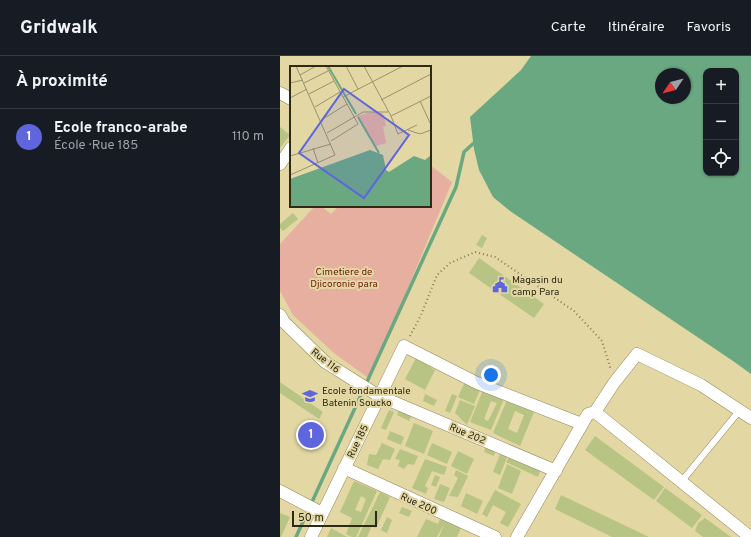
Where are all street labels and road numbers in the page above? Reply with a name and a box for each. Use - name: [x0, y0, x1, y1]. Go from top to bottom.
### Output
- street label: Rue 116: [308, 346, 342, 377]
- street label: Rue 202: [447, 421, 488, 448]
- street label: Rue 185: [345, 423, 372, 461]
- street label: Rue 200: [398, 491, 439, 518]

